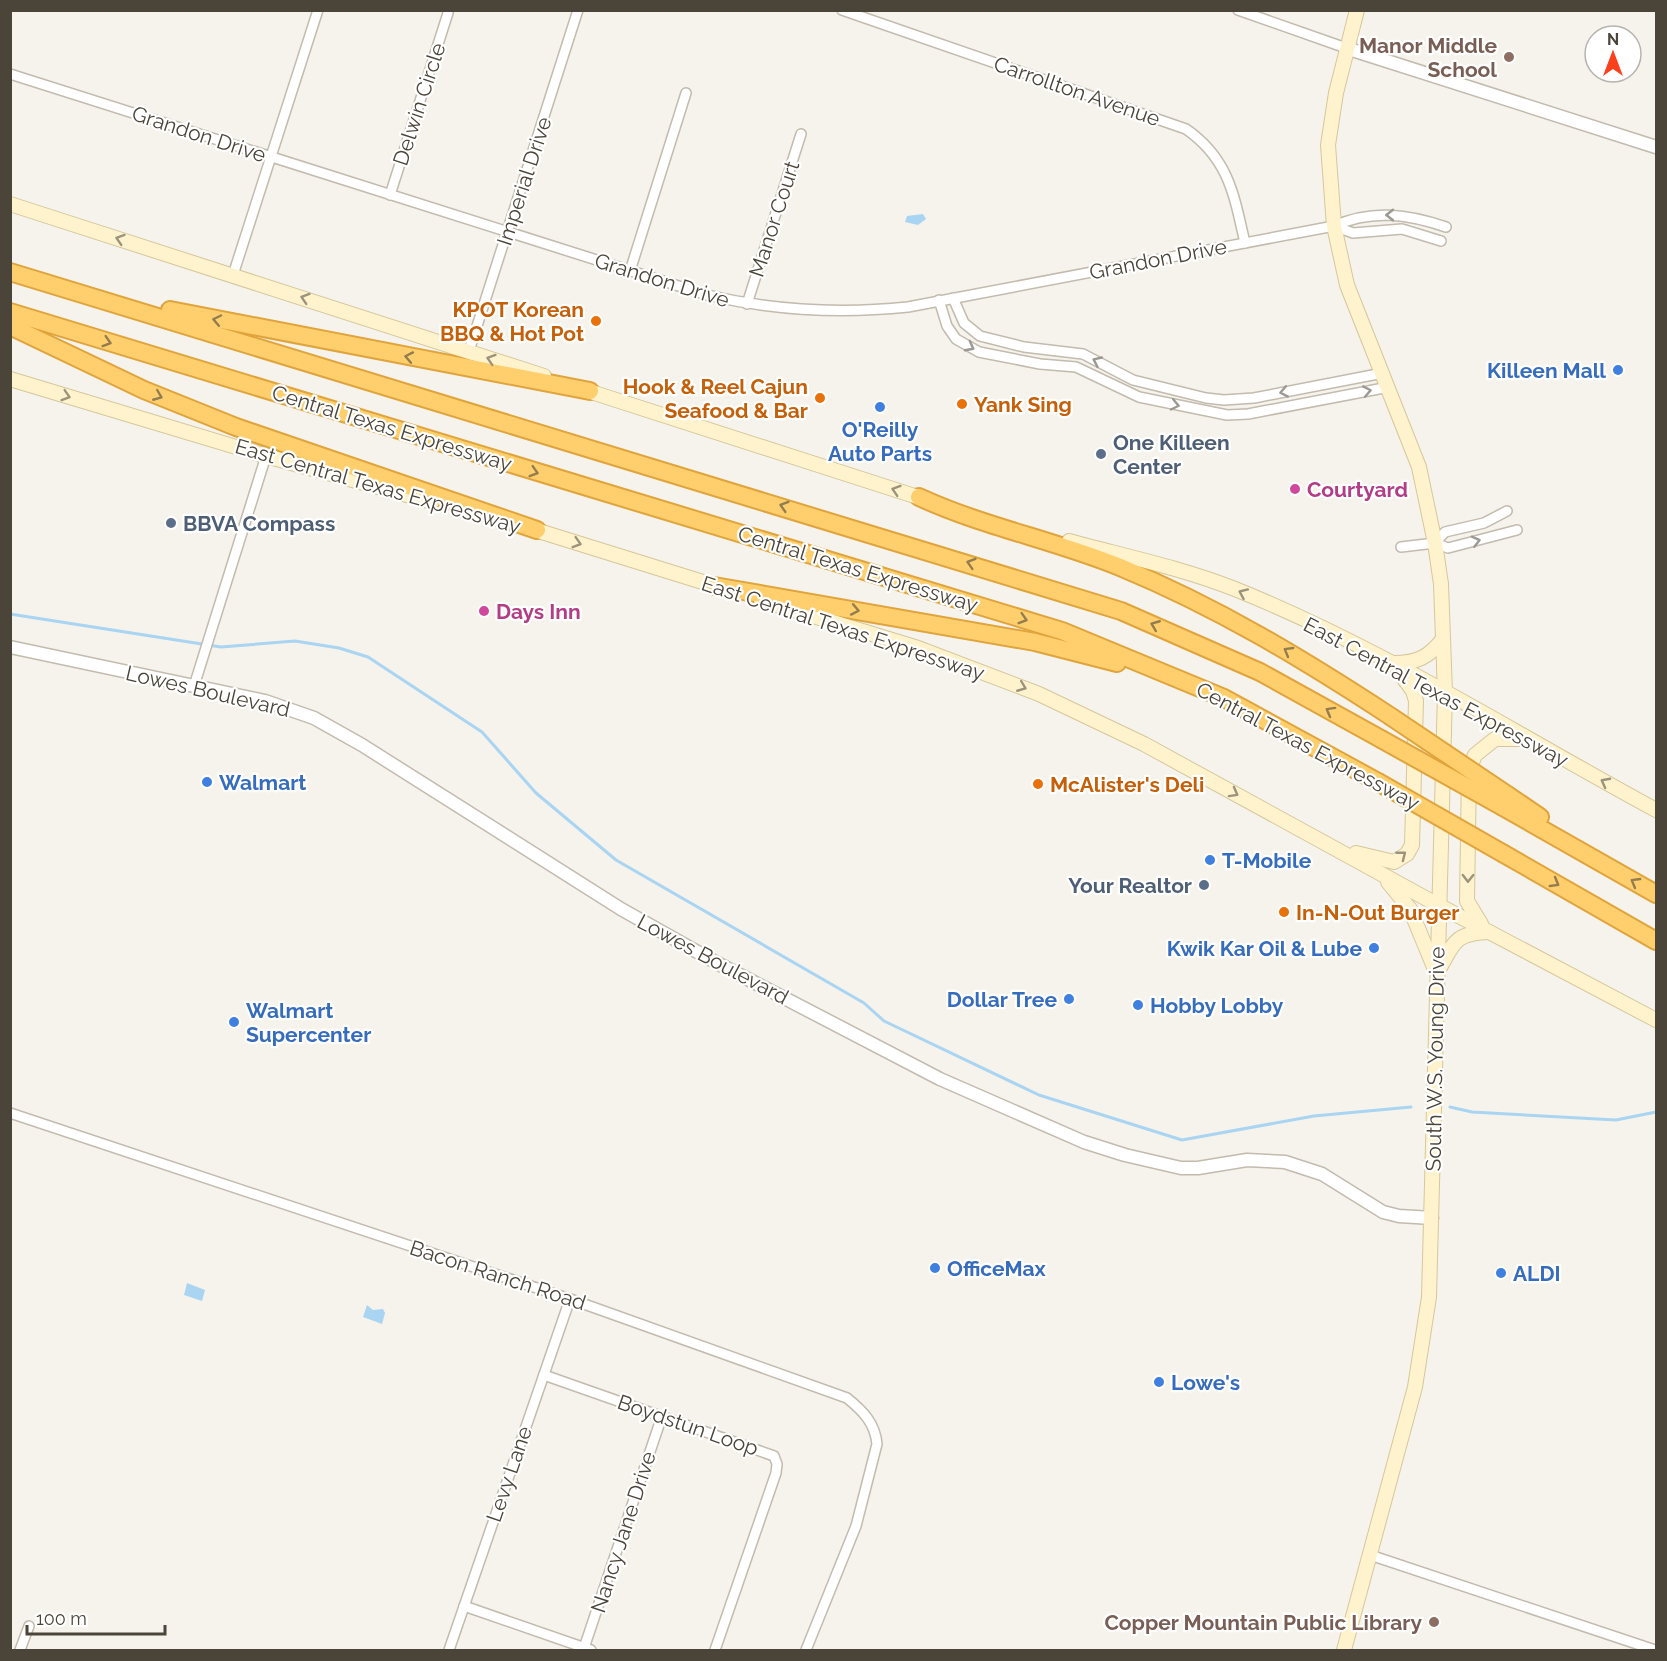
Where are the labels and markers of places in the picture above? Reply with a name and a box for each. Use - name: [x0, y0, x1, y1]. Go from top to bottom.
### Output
- place label: Manor Middle School: [1359, 33, 1497, 82]
- marker: Manor Middle School: [1502, 50, 1516, 64]
- place label: KPOT Korean BBQ & Hot Pot: [440, 297, 584, 346]
- marker: KPOT Korean BBQ & Hot Pot: [589, 314, 603, 328]
- place label: Killeen Mall: [1487, 358, 1606, 383]
- marker: Killeen Mall: [1611, 363, 1625, 377]
- place label: Hook & Reel Cajun Seafood & Bar: [623, 374, 808, 423]
- marker: Hook & Reel Cajun Seafood & Bar: [813, 391, 827, 405]
- place label: Yank Sing: [974, 392, 1072, 417]
- marker: Yank Sing: [955, 397, 969, 411]
- marker: O'Reilly Auto Parts: [873, 400, 887, 414]
- place label: O'Reilly Auto Parts: [828, 417, 932, 466]
- place label: One Killeen Center: [1113, 430, 1230, 479]
- marker: One Killeen Center: [1094, 447, 1108, 461]
- place label: Courtyard: [1307, 477, 1408, 502]
- marker: Courtyard: [1288, 482, 1302, 496]
- place label: BBVA Compass: [183, 511, 335, 536]
- marker: BBVA Compass: [164, 516, 178, 530]
- place label: Days Inn: [496, 599, 581, 624]
- marker: Days Inn: [477, 604, 491, 618]
- place label: Walmart: [219, 770, 306, 795]
- place label: McAlister's Deli: [1050, 772, 1204, 797]
- marker: Walmart: [200, 775, 214, 789]
- marker: McAlister's Deli: [1031, 777, 1045, 791]
- place label: T-Mobile: [1222, 848, 1312, 873]
- marker: T-Mobile: [1203, 853, 1217, 867]
- place label: Your Realtor: [1068, 873, 1192, 898]
- marker: Your Realtor: [1197, 878, 1211, 892]
- place label: In-N-Out Burger: [1296, 900, 1459, 925]
- marker: In-N-Out Burger: [1277, 905, 1291, 919]
- place label: Kwik Kar Oil & Lube: [1167, 936, 1362, 961]
- marker: Kwik Kar Oil & Lube: [1367, 941, 1381, 955]
- place label: Dollar Tree: [947, 987, 1057, 1012]
- marker: Dollar Tree: [1062, 992, 1076, 1006]
- place label: Hobby Lobby: [1150, 993, 1284, 1018]
- place label: Walmart Supercenter: [246, 998, 371, 1047]
- marker: Hobby Lobby: [1131, 998, 1145, 1012]
- marker: Walmart Supercenter: [227, 1015, 241, 1029]
- place label: OfficeMax: [947, 1256, 1047, 1281]
- marker: OfficeMax: [928, 1261, 942, 1275]
- place label: ALDI: [1513, 1261, 1560, 1286]
- marker: ALDI: [1494, 1266, 1508, 1280]
- place label: Lowe's: [1171, 1370, 1240, 1395]
- marker: Lowe's: [1152, 1375, 1166, 1389]
- place label: Copper Mountain Public Library: [1104, 1610, 1422, 1635]
- marker: Copper Mountain Public Library: [1427, 1615, 1441, 1629]

